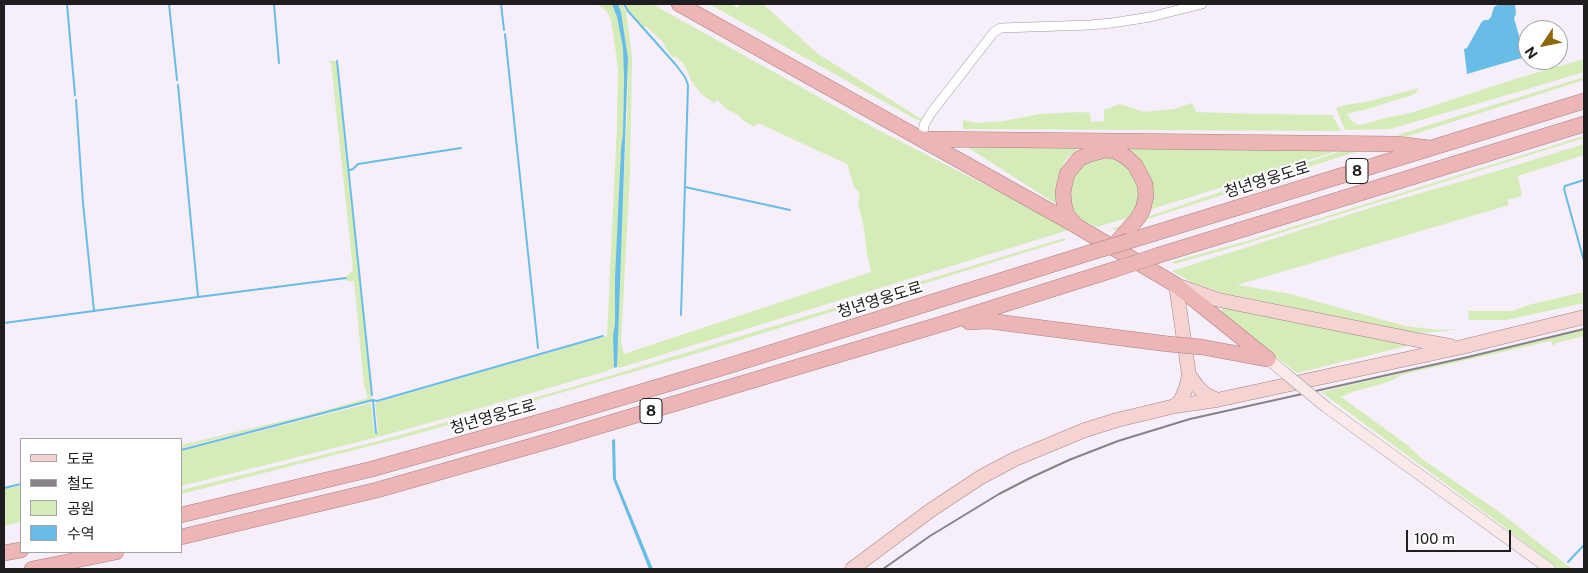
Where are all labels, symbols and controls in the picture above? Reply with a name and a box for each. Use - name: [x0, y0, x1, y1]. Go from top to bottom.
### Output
- north arrow: [1518, 20, 1568, 70]
- text: N: [1522, 44, 1541, 62]
- street label: 청년영웅도로: [1222, 158, 1312, 202]
- road number: 8: [1346, 158, 1368, 184]
- street label: 청년영웅도로: [835, 278, 925, 322]
- street label: 청년영웅도로: [448, 396, 538, 438]
- road number: 8: [640, 398, 662, 424]
- legend: [20, 438, 182, 553]
- text: 도로: [67, 450, 95, 467]
- text: 철도: [67, 475, 95, 492]
- text: 공원: [67, 500, 95, 517]
- scale bar: [1408, 520, 1513, 552]
- text: 수역: [67, 525, 95, 542]
- text: 100 m: [1414, 530, 1455, 547]

